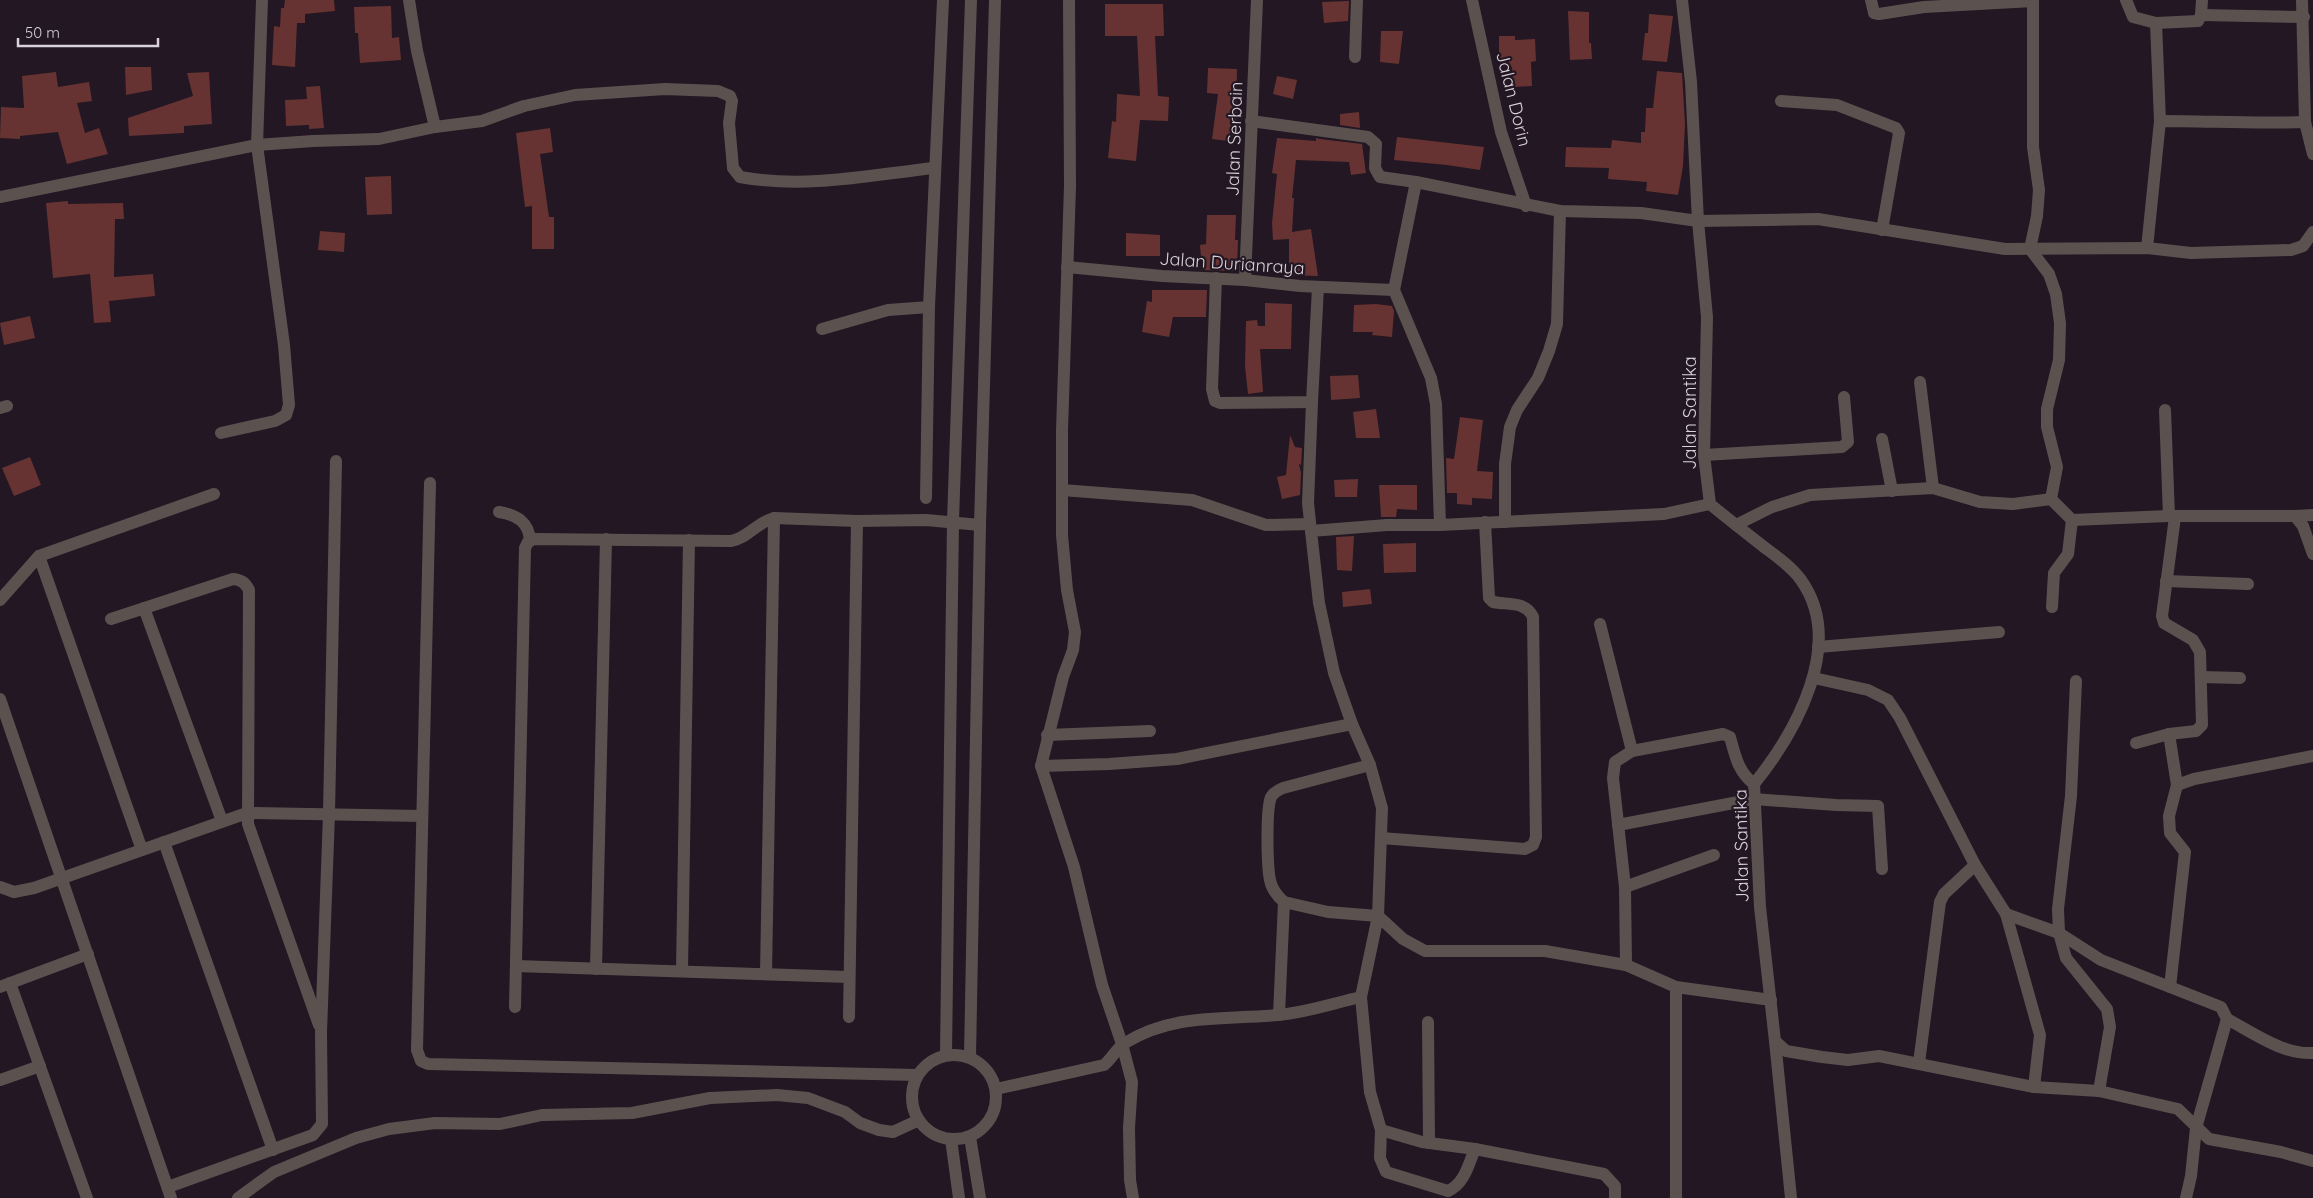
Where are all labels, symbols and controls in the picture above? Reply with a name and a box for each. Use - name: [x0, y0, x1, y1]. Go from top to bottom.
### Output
- scale bar: [18, 15, 158, 47]
- text: 50 m: [25, 23, 60, 42]
- street label: Jalan Dorin: [1491, 49, 1537, 149]
- street label: Jalan Serbain: [1221, 81, 1247, 197]
- street label: Jalan Durianraya: [1159, 246, 1305, 280]
- street label: Jalan Santika: [1678, 356, 1701, 470]
- street label: Jalan Santika: [1729, 789, 1753, 903]

